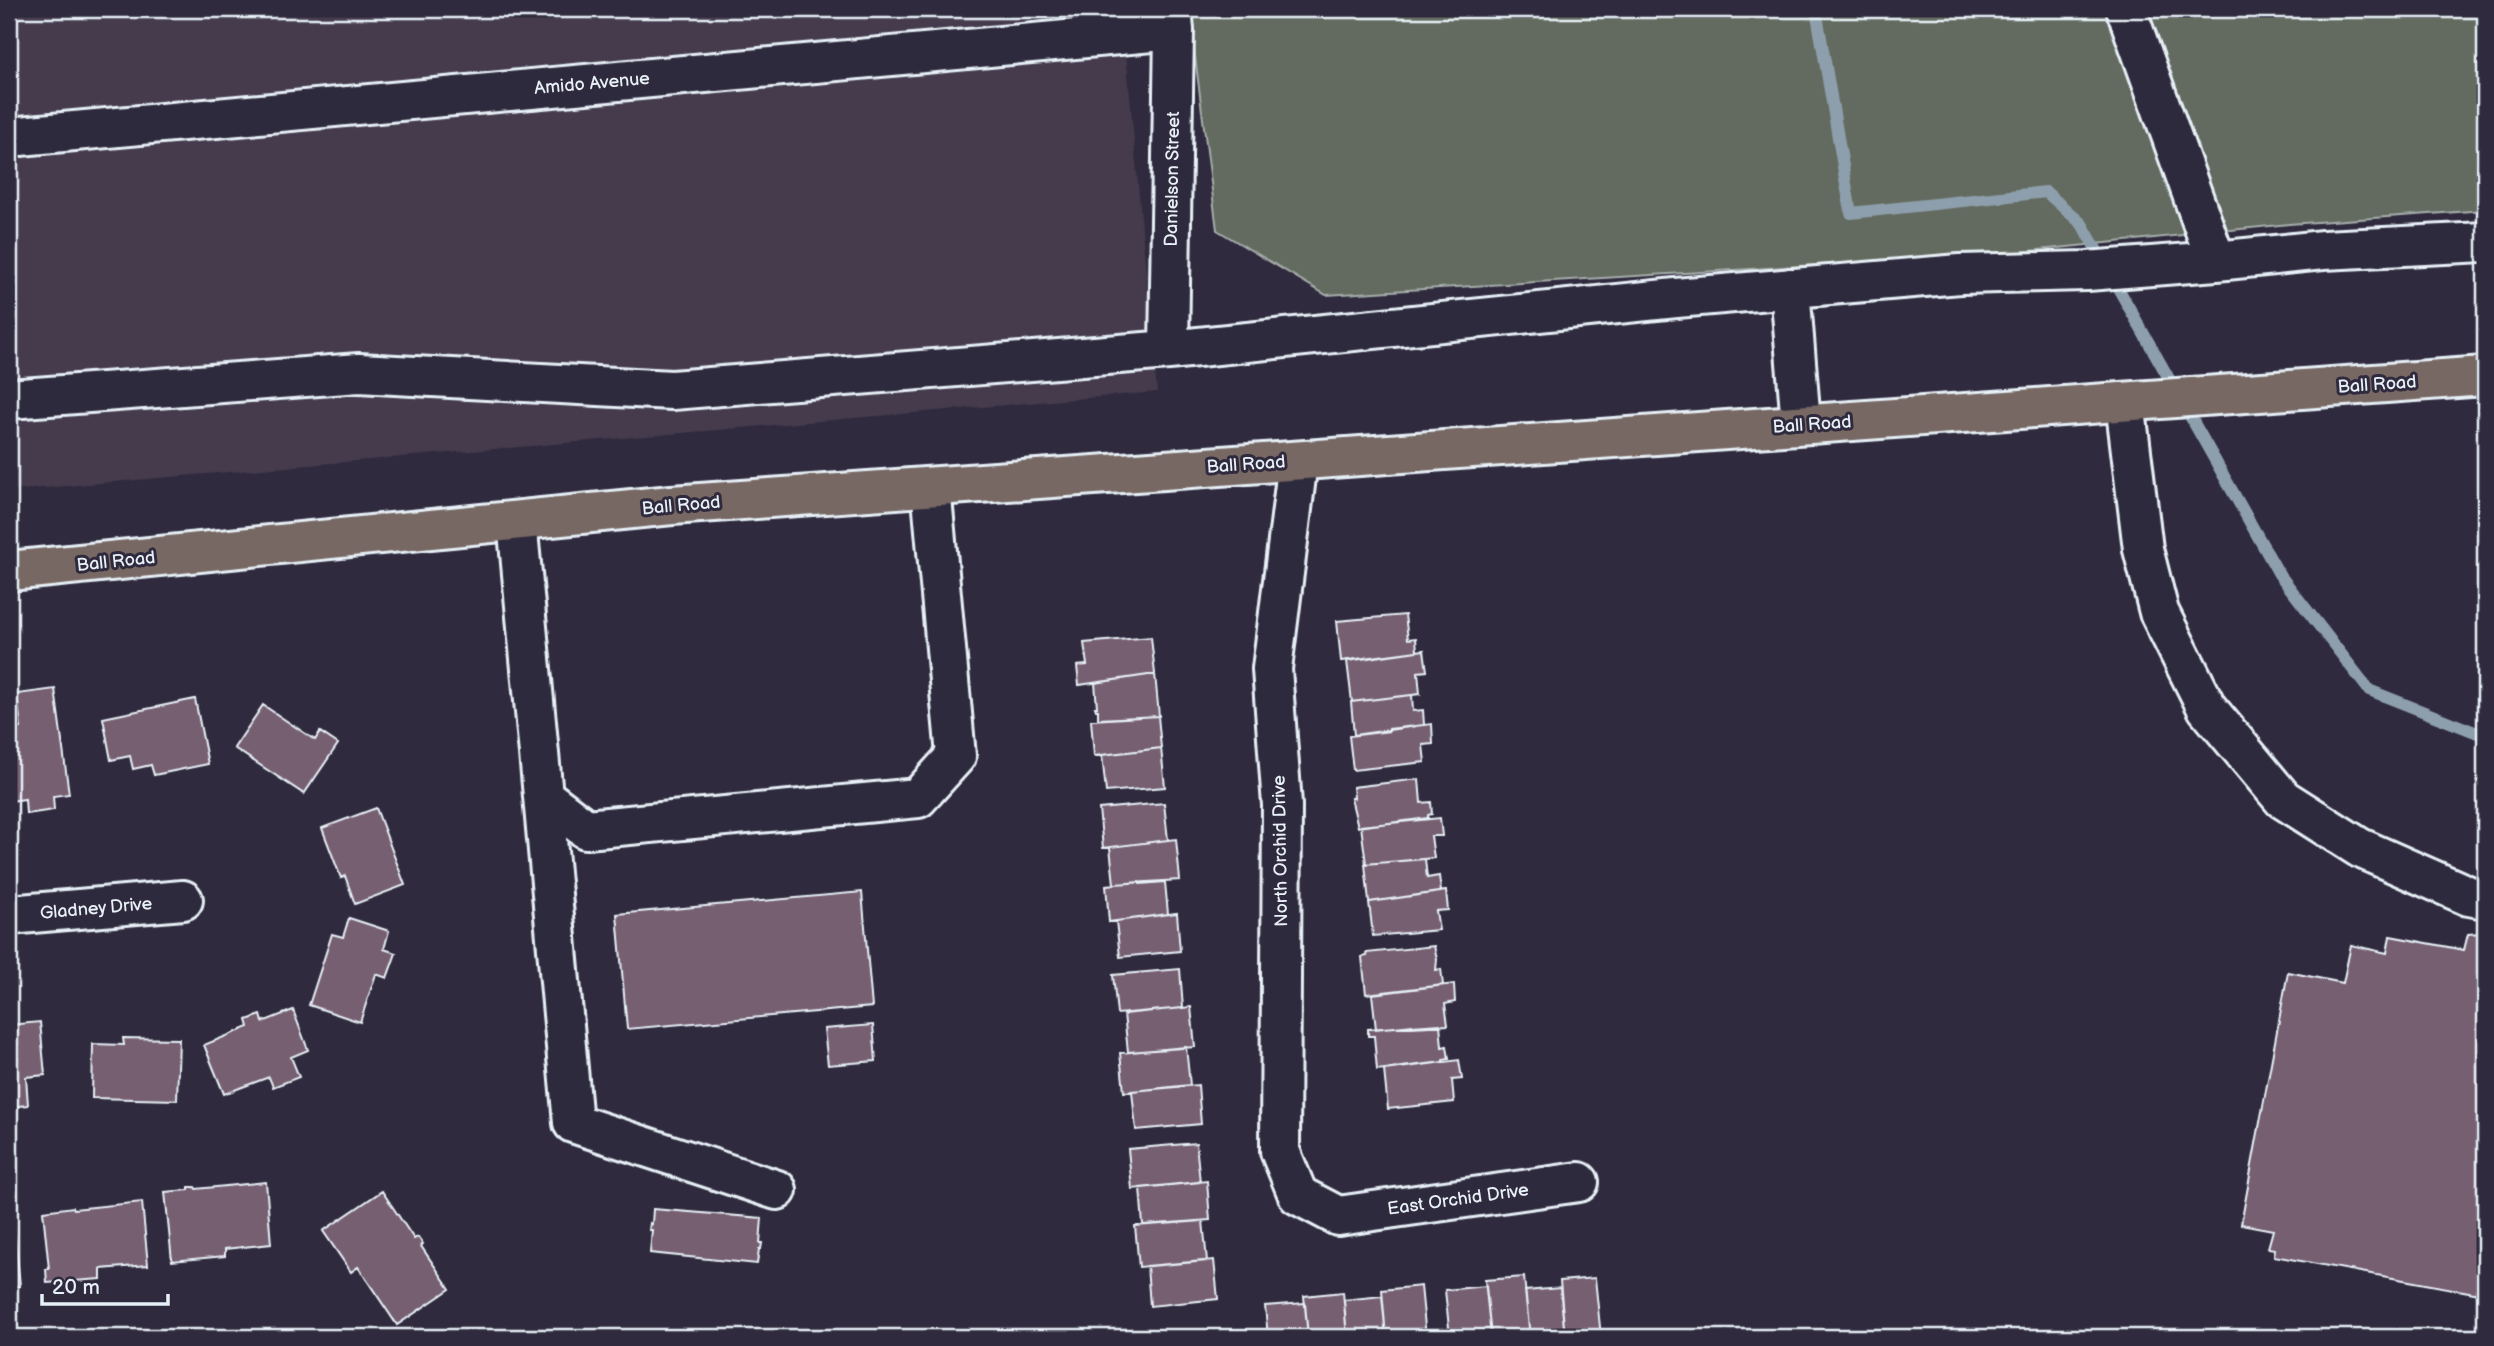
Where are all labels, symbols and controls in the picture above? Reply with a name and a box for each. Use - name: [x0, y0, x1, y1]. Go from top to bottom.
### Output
- street label: Amido Avenue: [533, 68, 651, 99]
- street label: Danielson Street: [1161, 111, 1184, 247]
- street label: Ball Road: [2337, 371, 2417, 398]
- street label: Ball Road: [1772, 411, 1852, 438]
- street label: Ball Road: [1206, 451, 1286, 478]
- street label: Ball Road: [641, 492, 721, 519]
- street label: Ball Road: [76, 547, 156, 576]
- street label: North Orchid Drive: [1269, 775, 1292, 927]
- street label: Gladney Drive: [39, 893, 153, 924]
- street label: East Orchid Drive: [1386, 1179, 1530, 1220]
- scale bar: [42, 1262, 168, 1306]
- text: 20 m: [52, 1275, 100, 1300]

